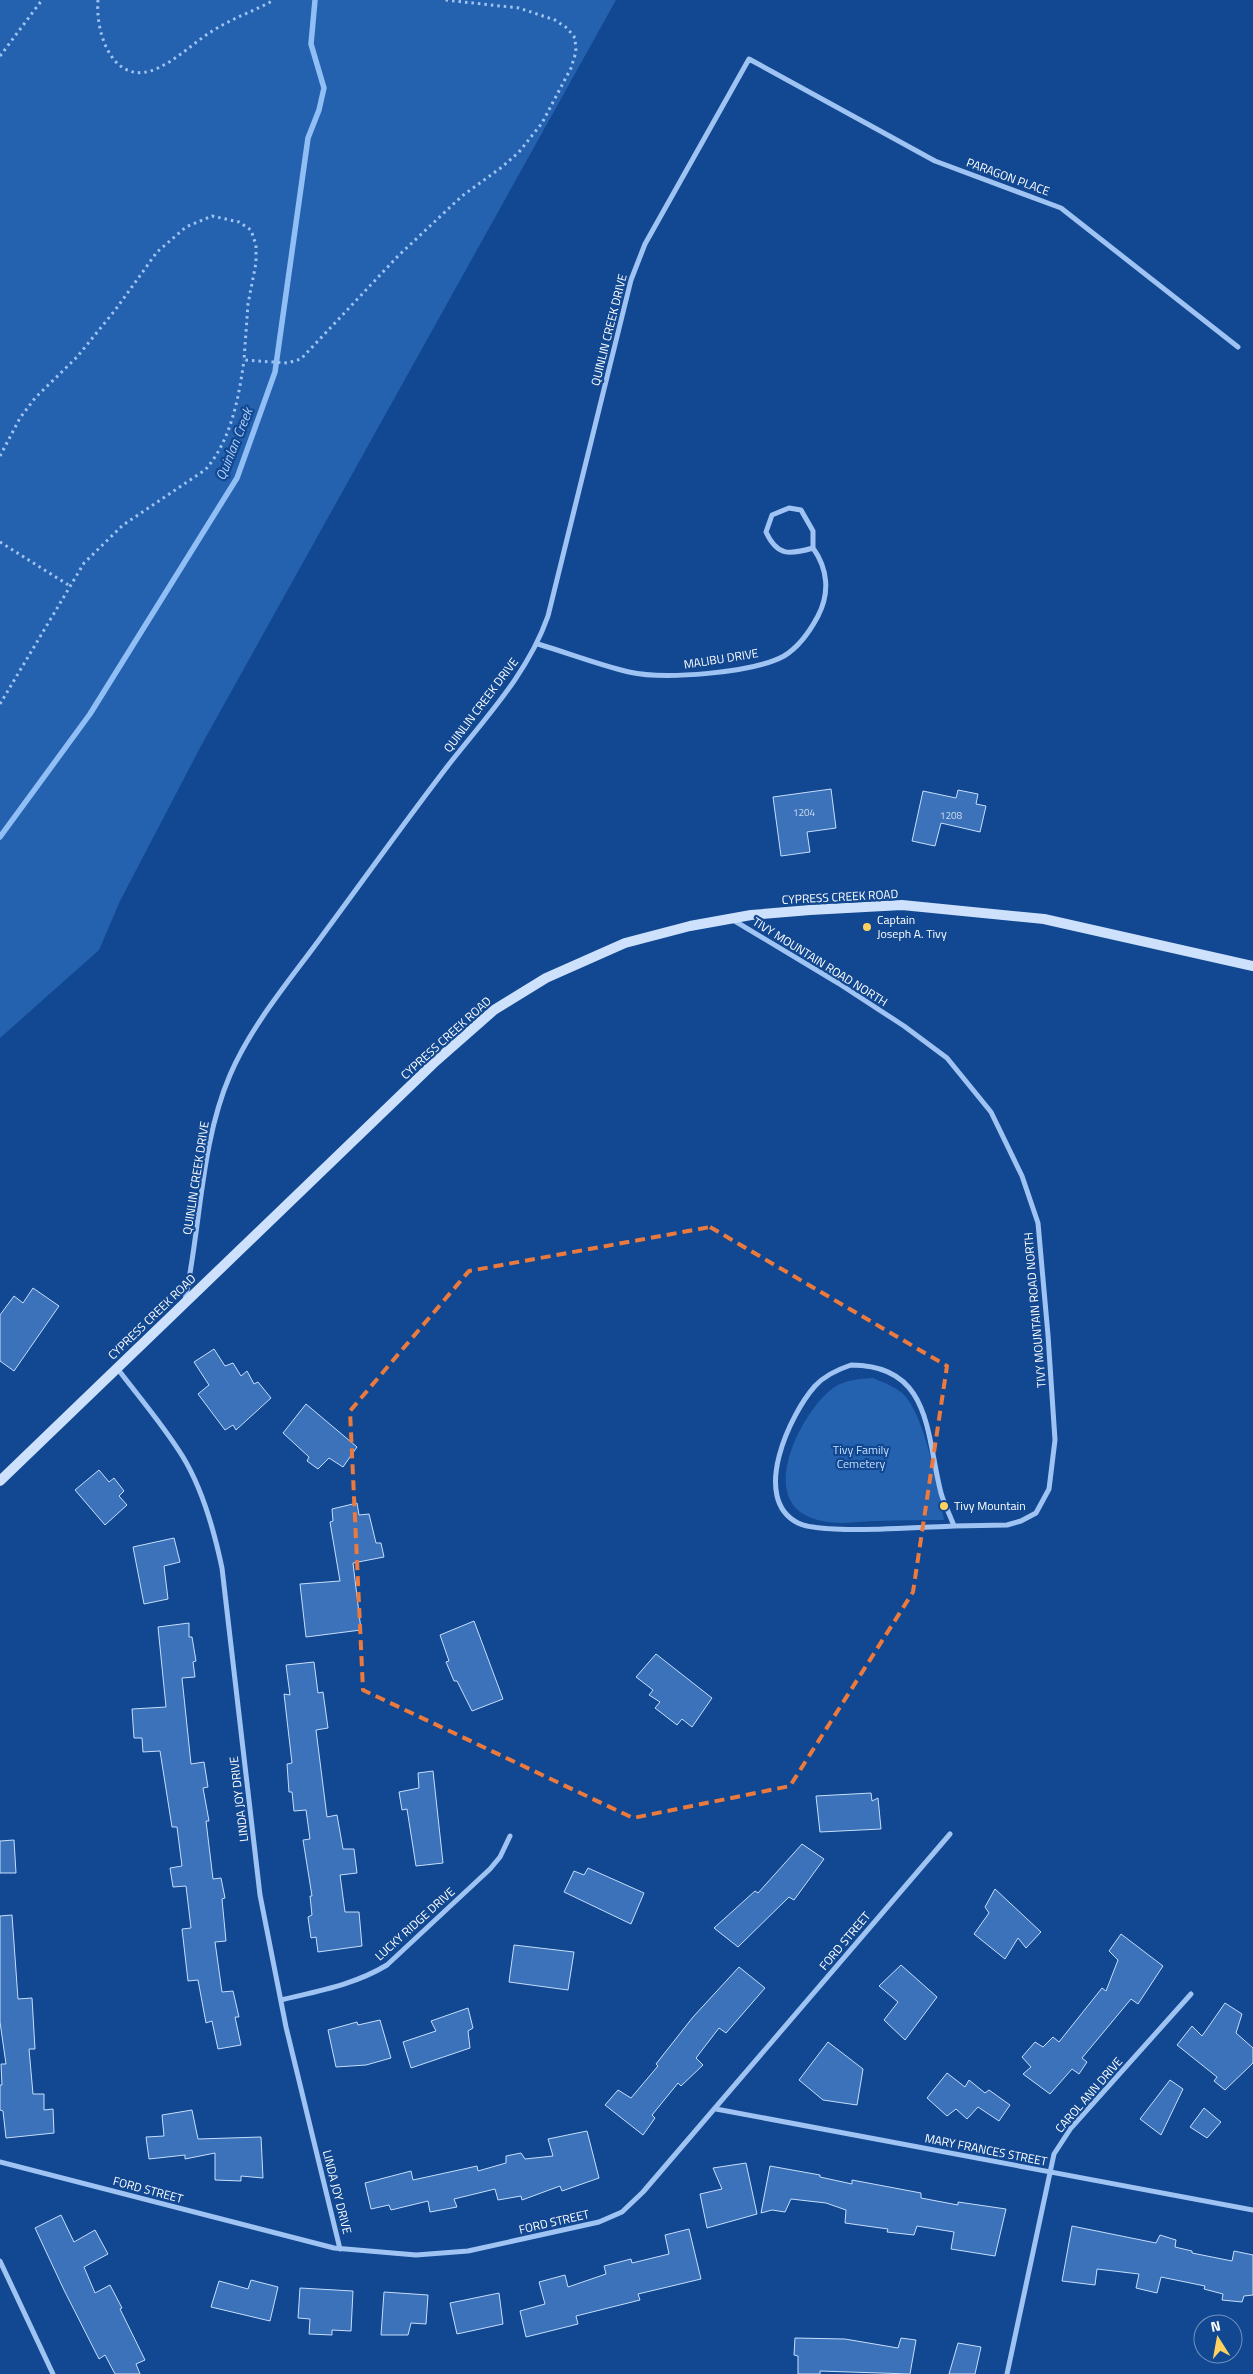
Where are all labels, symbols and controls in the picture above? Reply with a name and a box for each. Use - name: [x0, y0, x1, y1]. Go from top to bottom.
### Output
- street label: PARAGON PLACE: [964, 153, 1053, 201]
- street label: QUINLIN CREEK DRIVE: [585, 272, 632, 388]
- water label: Quinlan Creek: [210, 403, 258, 483]
- street label: MALIBU DRIVE: [682, 643, 760, 674]
- street label: QUINLIN CREEK DRIVE: [439, 653, 523, 756]
- house number: 1204: [793, 805, 816, 820]
- house number: 1208: [940, 808, 963, 823]
- street label: CYPRESS CREEK ROAD: [781, 884, 899, 909]
- place label: Captain Joseph A. Tivy: [877, 910, 947, 943]
- street label: TIVY MOUNTAIN ROAD NORTH: [749, 912, 892, 1011]
- marker: Captain Joseph A. Tivy: [861, 921, 873, 933]
- street label: CYPRESS CREEK ROAD: [396, 991, 495, 1084]
- street label: QUINLIN CREEK DRIVE: [177, 1120, 214, 1236]
- street label: TIVY MOUNTAIN ROAD NORTH: [1018, 1231, 1051, 1389]
- street label: CYPRESS CREEK ROAD: [103, 1269, 200, 1364]
- park label: Tivy Family Cemetery: [833, 1440, 889, 1473]
- place label: Tivy Mountain: [954, 1496, 1026, 1515]
- marker: Tivy Mountain: [938, 1500, 950, 1512]
- street label: LINDA JOY DRIVE: [224, 1755, 253, 1843]
- street label: LUCKY RIDGE DRIVE: [370, 1882, 459, 1965]
- street label: FORD STREET: [814, 1907, 875, 1974]
- street label: CAROL ANN DRIVE: [1050, 2052, 1127, 2137]
- street label: MARY FRANCES STREET: [923, 2128, 1050, 2171]
- street label: LINDA JOY DRIVE: [318, 2148, 357, 2236]
- street label: FORD STREET: [111, 2171, 186, 2208]
- street label: FORD STREET: [517, 2204, 592, 2239]
- north arrow: [1193, 2314, 1243, 2364]
- text: N: [1209, 2315, 1222, 2337]

